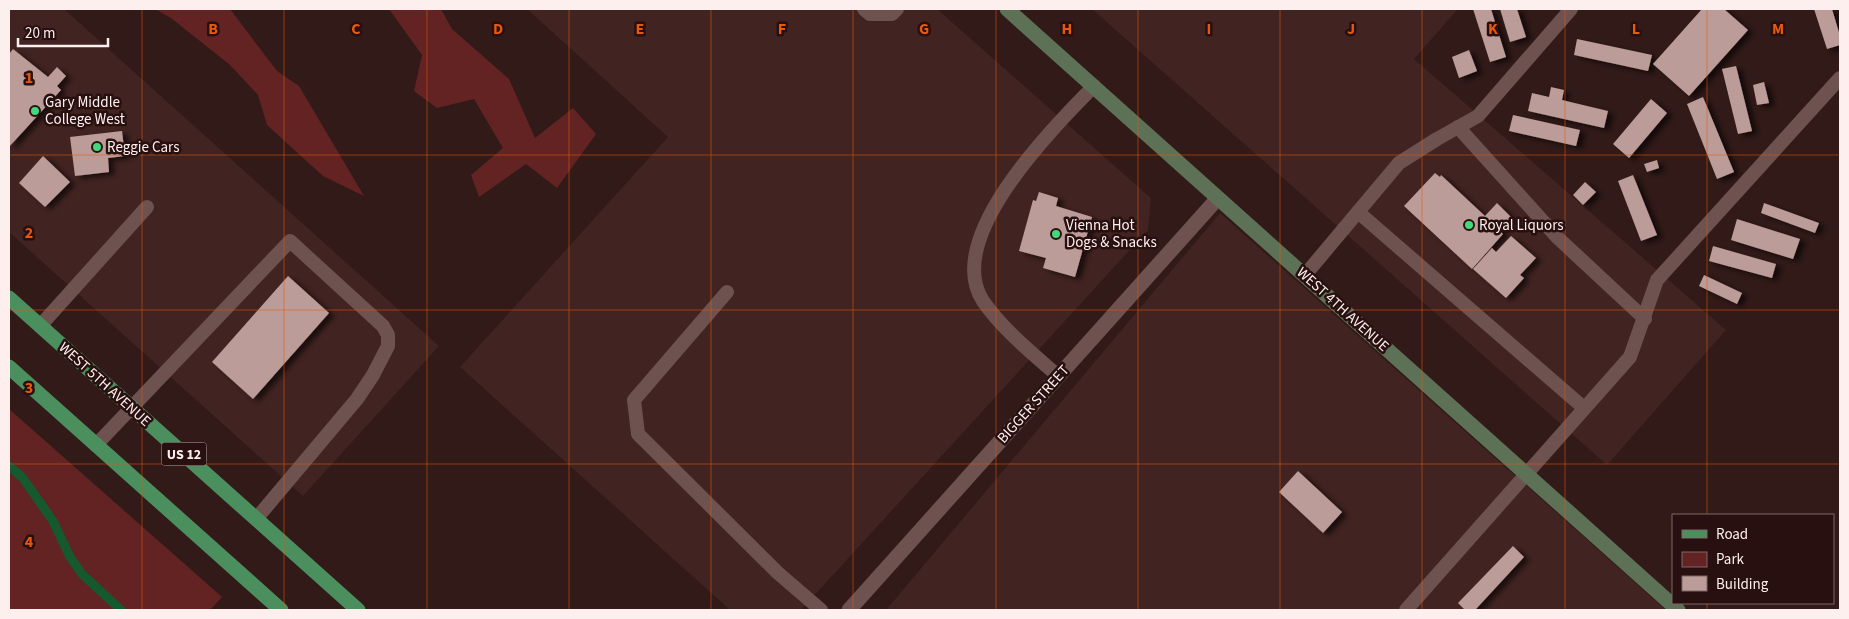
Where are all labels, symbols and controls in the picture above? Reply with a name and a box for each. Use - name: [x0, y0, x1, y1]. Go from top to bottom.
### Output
- scale bar: [18, 15, 108, 47]
- text: B: [208, 18, 218, 40]
- text: C: [351, 18, 361, 40]
- text: D: [493, 18, 503, 40]
- text: E: [636, 18, 644, 40]
- text: F: [778, 18, 786, 40]
- text: G: [919, 18, 929, 40]
- text: H: [1062, 18, 1072, 40]
- text: I: [1207, 18, 1211, 40]
- text: J: [1347, 18, 1355, 40]
- text: K: [1488, 18, 1498, 40]
- text: L: [1632, 18, 1640, 40]
- text: M: [1772, 18, 1784, 40]
- text: 20 m: [25, 23, 55, 44]
- text: 1: [25, 67, 33, 89]
- place label: Gary Middle College West: [45, 92, 125, 130]
- marker: Gary Middle College West: [29, 105, 41, 117]
- place label: Reggie Cars: [107, 137, 180, 158]
- marker: Reggie Cars: [91, 141, 103, 153]
- place label: Vienna Hot Dogs & Snacks: [1066, 215, 1157, 253]
- place label: Royal Liquors: [1479, 215, 1564, 236]
- marker: Royal Liquors: [1463, 219, 1475, 231]
- text: 2: [25, 222, 33, 244]
- marker: Vienna Hot Dogs & Snacks: [1050, 228, 1062, 240]
- street label: WEST 4TH AVENUE: [1292, 262, 1393, 357]
- street label: WEST 5TH AVENUE: [54, 337, 155, 432]
- street label: BIGGER STREET: [992, 361, 1074, 448]
- text: 3: [25, 377, 33, 399]
- road number: US 12: [162, 442, 206, 466]
- legend: [1672, 514, 1834, 604]
- text: Road: [1716, 524, 1748, 545]
- text: 4: [25, 531, 34, 553]
- text: Park: [1716, 549, 1745, 570]
- text: Building: [1716, 574, 1769, 595]

